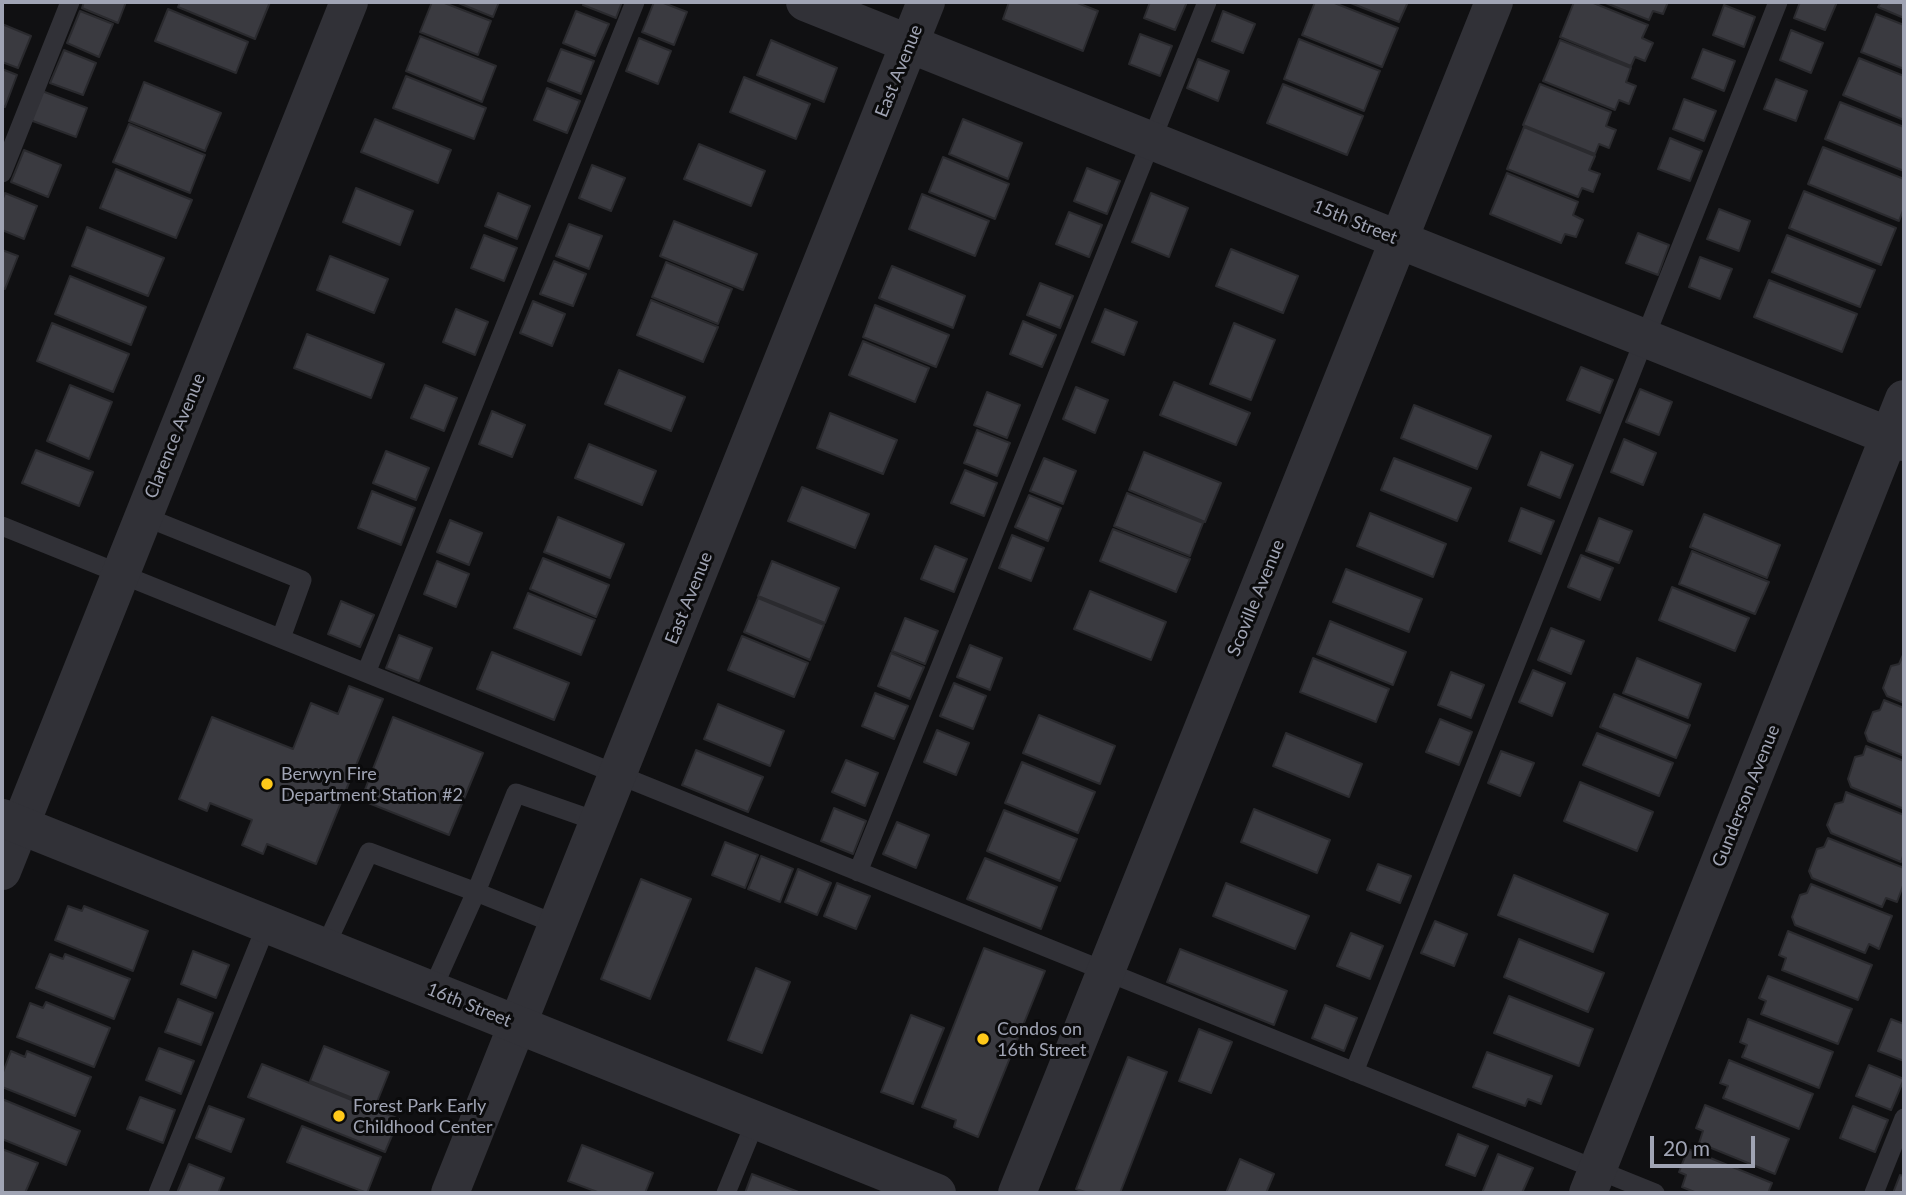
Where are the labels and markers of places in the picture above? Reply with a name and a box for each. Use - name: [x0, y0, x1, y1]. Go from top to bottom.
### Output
- place label: Berwyn Fire Department Station #2: [281, 763, 463, 806]
- marker: Berwyn Fire Department Station #2: [259, 776, 275, 792]
- place label: Condos on 16th Street: [997, 1018, 1086, 1060]
- marker: Condos on 16th Street: [975, 1031, 991, 1047]
- place label: Forest Park Early Childhood Center: [353, 1095, 493, 1138]
- marker: Forest Park Early Childhood Center: [331, 1108, 347, 1124]

